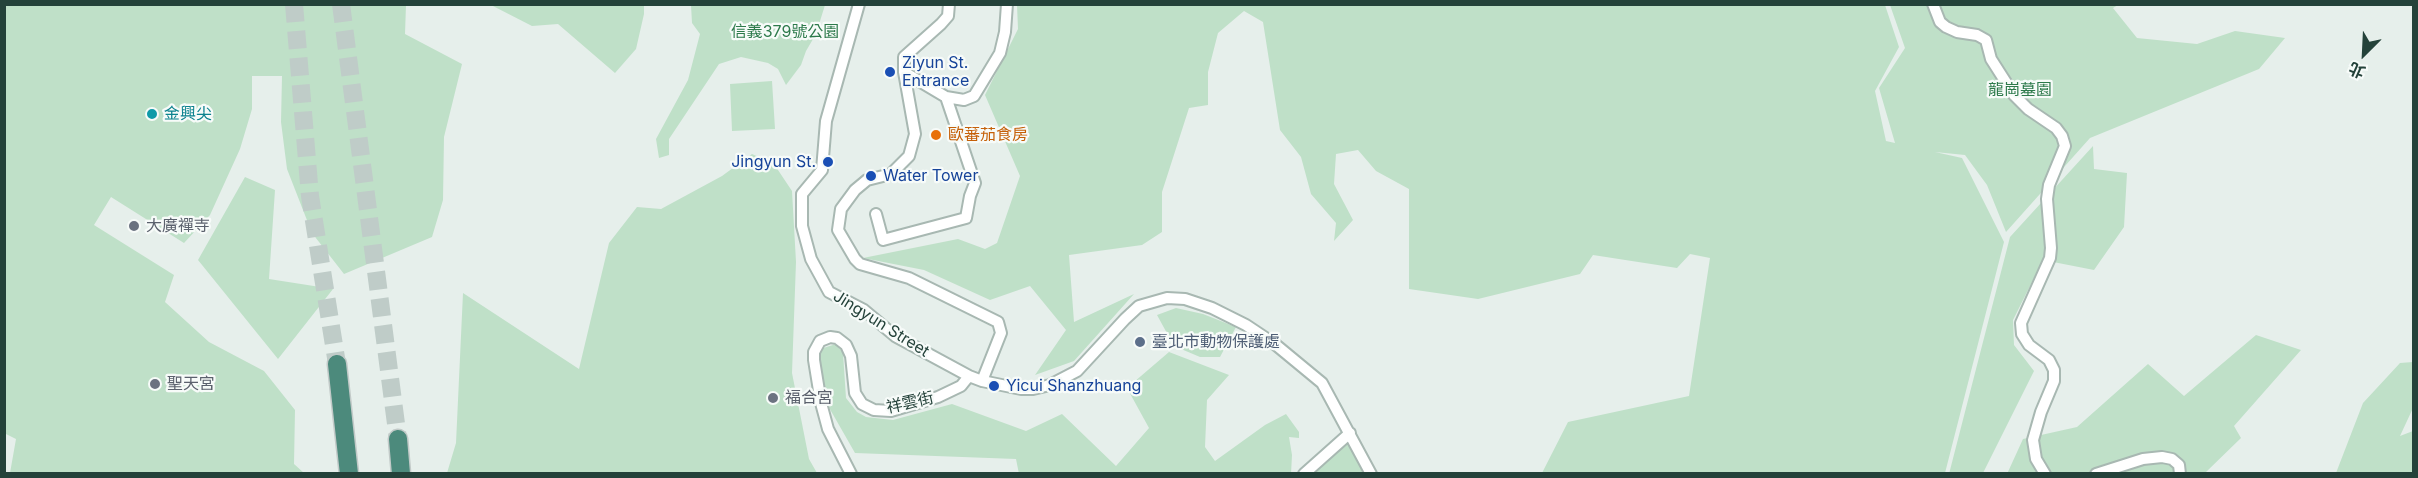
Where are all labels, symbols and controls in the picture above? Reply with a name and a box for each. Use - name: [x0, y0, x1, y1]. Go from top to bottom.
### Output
- park label: 信義379號公園: [731, 22, 839, 42]
- north arrow: [2334, 24, 2394, 84]
- place label: Ziyun St. Entrance: [902, 53, 969, 91]
- text: 北: [2345, 58, 2368, 83]
- marker: Ziyun St. Entrance: [883, 65, 897, 79]
- park label: 龍崗墓園: [1988, 80, 2052, 100]
- place label: 金興尖: [164, 104, 212, 124]
- marker: 金興尖: [145, 107, 159, 121]
- place label: 歐蕃茄食房: [948, 125, 1028, 145]
- marker: 歐蕃茄食房: [929, 128, 943, 142]
- place label: Jingyun St.: [731, 152, 816, 172]
- marker: Jingyun St.: [821, 155, 835, 169]
- place label: Water Tower: [883, 166, 978, 186]
- marker: Water Tower: [864, 169, 878, 183]
- place label: 大廣禪寺: [146, 216, 210, 236]
- marker: 大廣禪寺: [127, 219, 141, 233]
- street label: Jingyun Street: [829, 287, 933, 361]
- place label: 臺北市動物保護處: [1152, 332, 1280, 352]
- marker: 臺北市動物保護處: [1133, 335, 1147, 349]
- place label: 聖天宮: [167, 374, 215, 394]
- place label: Yicui Shanzhuang: [1006, 376, 1141, 396]
- marker: 聖天宮: [148, 377, 162, 391]
- marker: Yicui Shanzhuang: [987, 379, 1001, 393]
- place label: 福合宮: [785, 388, 833, 408]
- street label: 祥雲街: [884, 388, 936, 418]
- marker: 福合宮: [766, 391, 780, 405]

